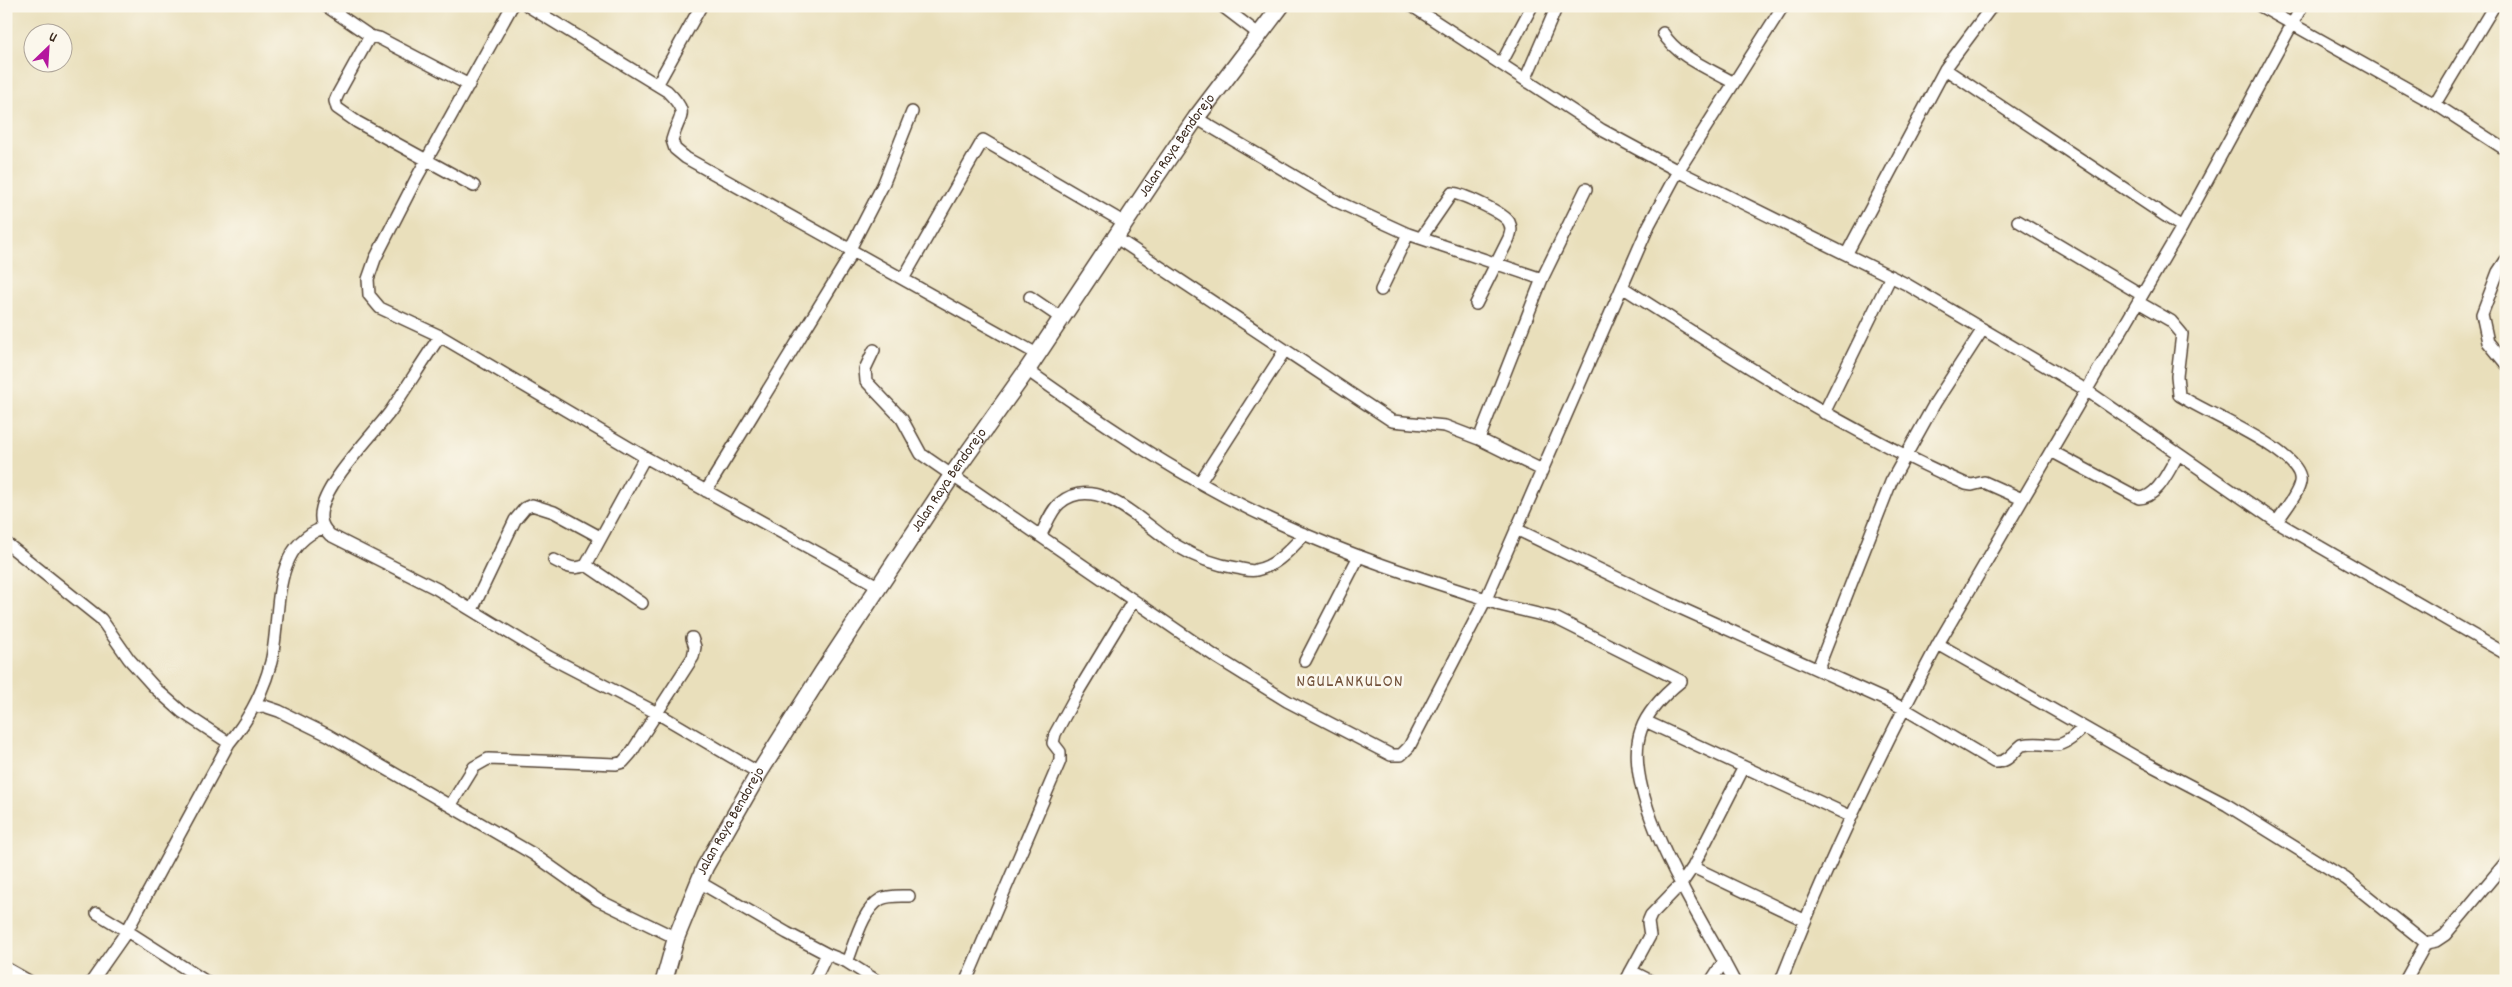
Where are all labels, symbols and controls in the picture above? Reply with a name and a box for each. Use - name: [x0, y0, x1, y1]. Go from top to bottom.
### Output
- north arrow: [22, 22, 72, 72]
- text: U: [45, 28, 60, 49]
- street label: Jalan Raya Bendorejo: [1134, 89, 1222, 202]
- street label: Jalan Raya Bendorejo: [906, 424, 993, 537]
- district label: NGULANKULON: [1296, 670, 1404, 695]
- street label: Jalan Raya Bendorejo: [692, 763, 771, 879]

